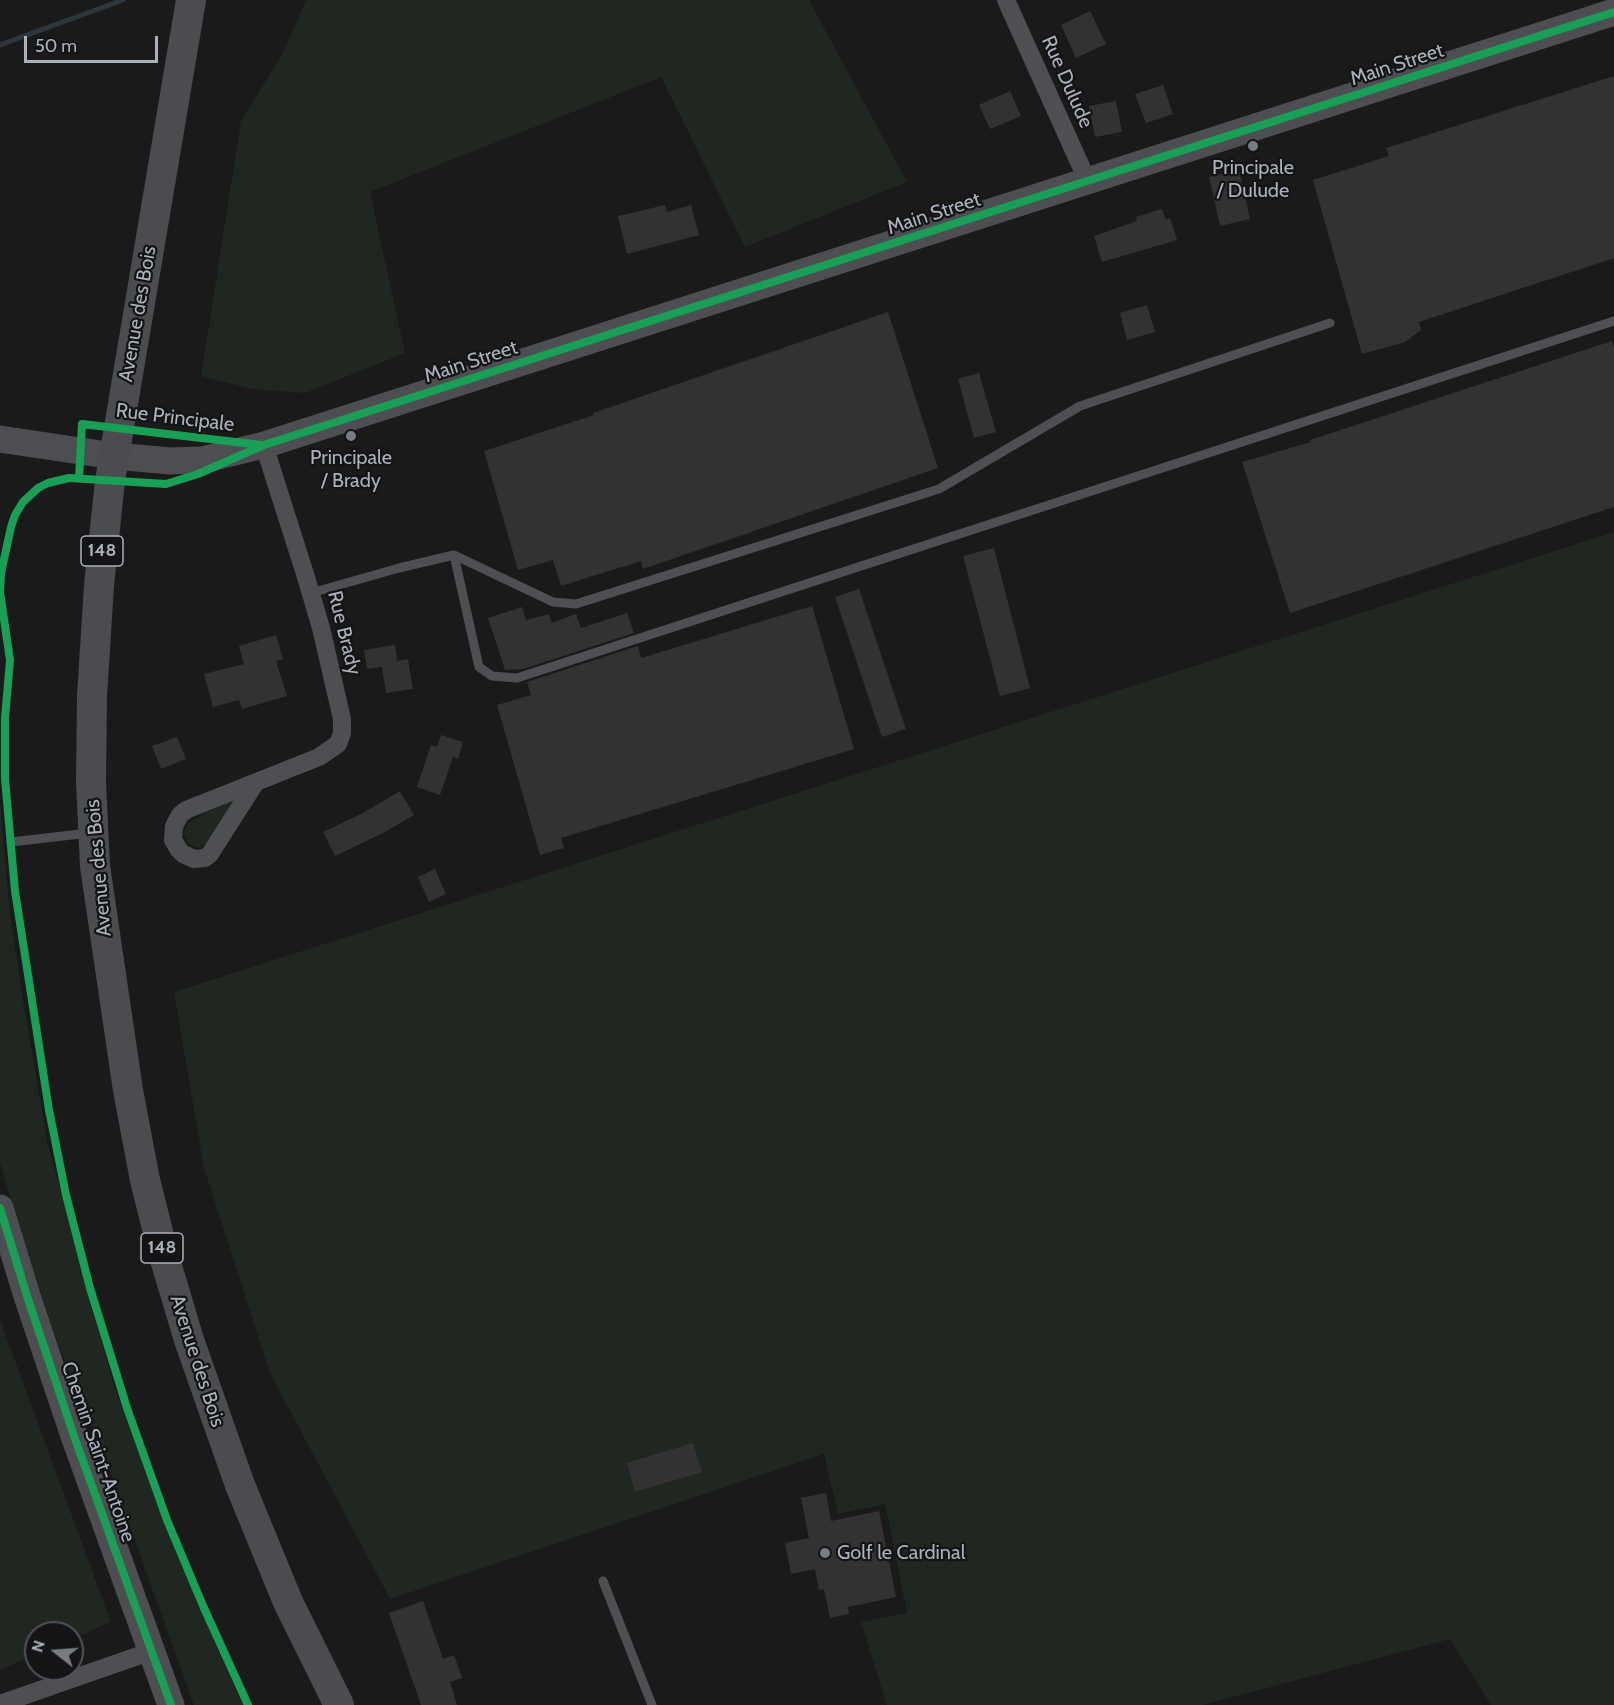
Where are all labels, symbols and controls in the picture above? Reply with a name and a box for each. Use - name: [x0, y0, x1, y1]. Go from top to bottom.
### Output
- scale bar: [27, 24, 160, 62]
- street label: Rue Dulude: [1036, 32, 1098, 132]
- text: 50 m: [35, 35, 77, 57]
- street label: Main Street: [1347, 39, 1447, 91]
- marker: Principale / Dulude: [1246, 139, 1260, 153]
- place label: Principale / Dulude: [1212, 156, 1294, 203]
- street label: Main Street: [884, 188, 984, 240]
- street label: Avenue des Bois: [114, 244, 162, 384]
- street label: Main Street: [421, 336, 521, 388]
- street label: Rue Principale: [114, 399, 236, 437]
- marker: Principale / Brady: [344, 429, 358, 443]
- place label: Principale / Brady: [310, 446, 392, 493]
- road number: 148: [81, 536, 123, 566]
- street label: Rue Brady: [322, 588, 366, 678]
- street label: Avenue des Bois: [81, 798, 117, 938]
- road number: 148: [141, 1233, 183, 1263]
- street label: Avenue des Bois: [164, 1292, 230, 1430]
- street label: Chemin Saint-Antoine: [56, 1359, 140, 1545]
- place label: Golf le Cardinal: [837, 1541, 965, 1565]
- marker: Golf le Cardinal: [818, 1546, 832, 1560]
- north arrow: [24, 1621, 84, 1681]
- text: N: [27, 1638, 49, 1654]

